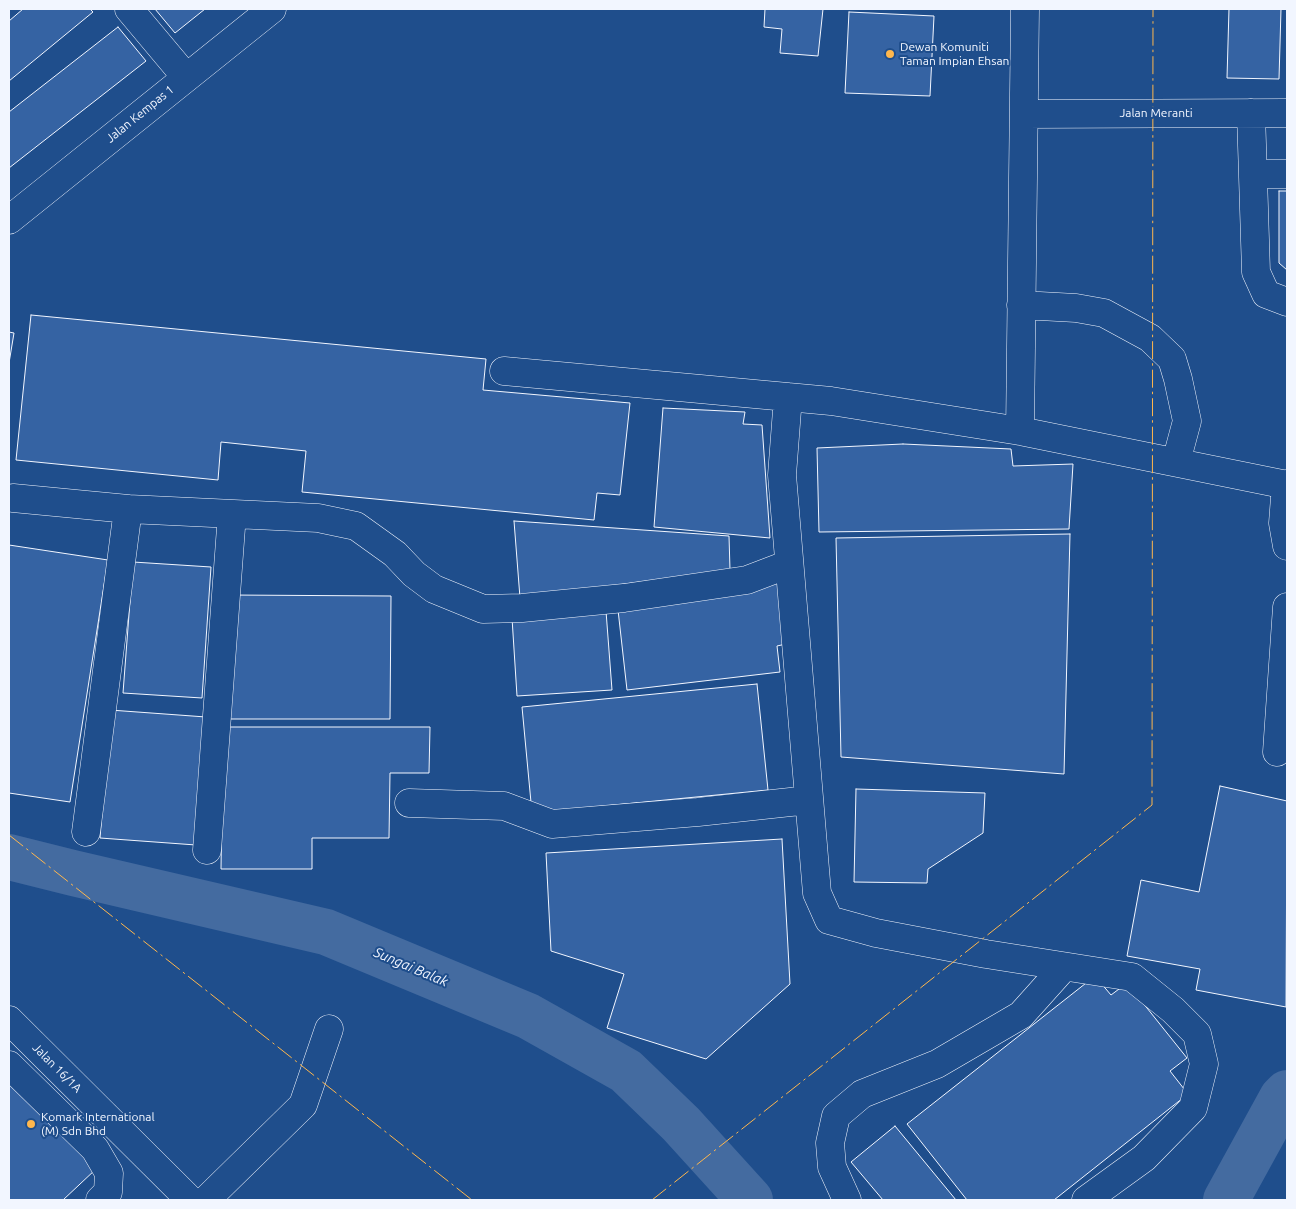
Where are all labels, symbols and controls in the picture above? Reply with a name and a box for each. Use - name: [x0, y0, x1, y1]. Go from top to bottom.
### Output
- place label: Dewan Komuniti Taman Impian Ehsan: [900, 40, 1009, 68]
- marker: Dewan Komuniti Taman Impian Ehsan: [884, 48, 896, 60]
- street label: Jalan Kempas 1: [103, 82, 177, 146]
- street label: Jalan Meranti: [1119, 106, 1193, 120]
- water label: Sungai Balak: [371, 944, 451, 990]
- street label: Jalan 16/1A: [29, 1040, 85, 1096]
- place label: Komark International (M) Sdn Bhd: [41, 1110, 155, 1138]
- marker: Komark International (M) Sdn Bhd: [25, 1118, 37, 1130]

